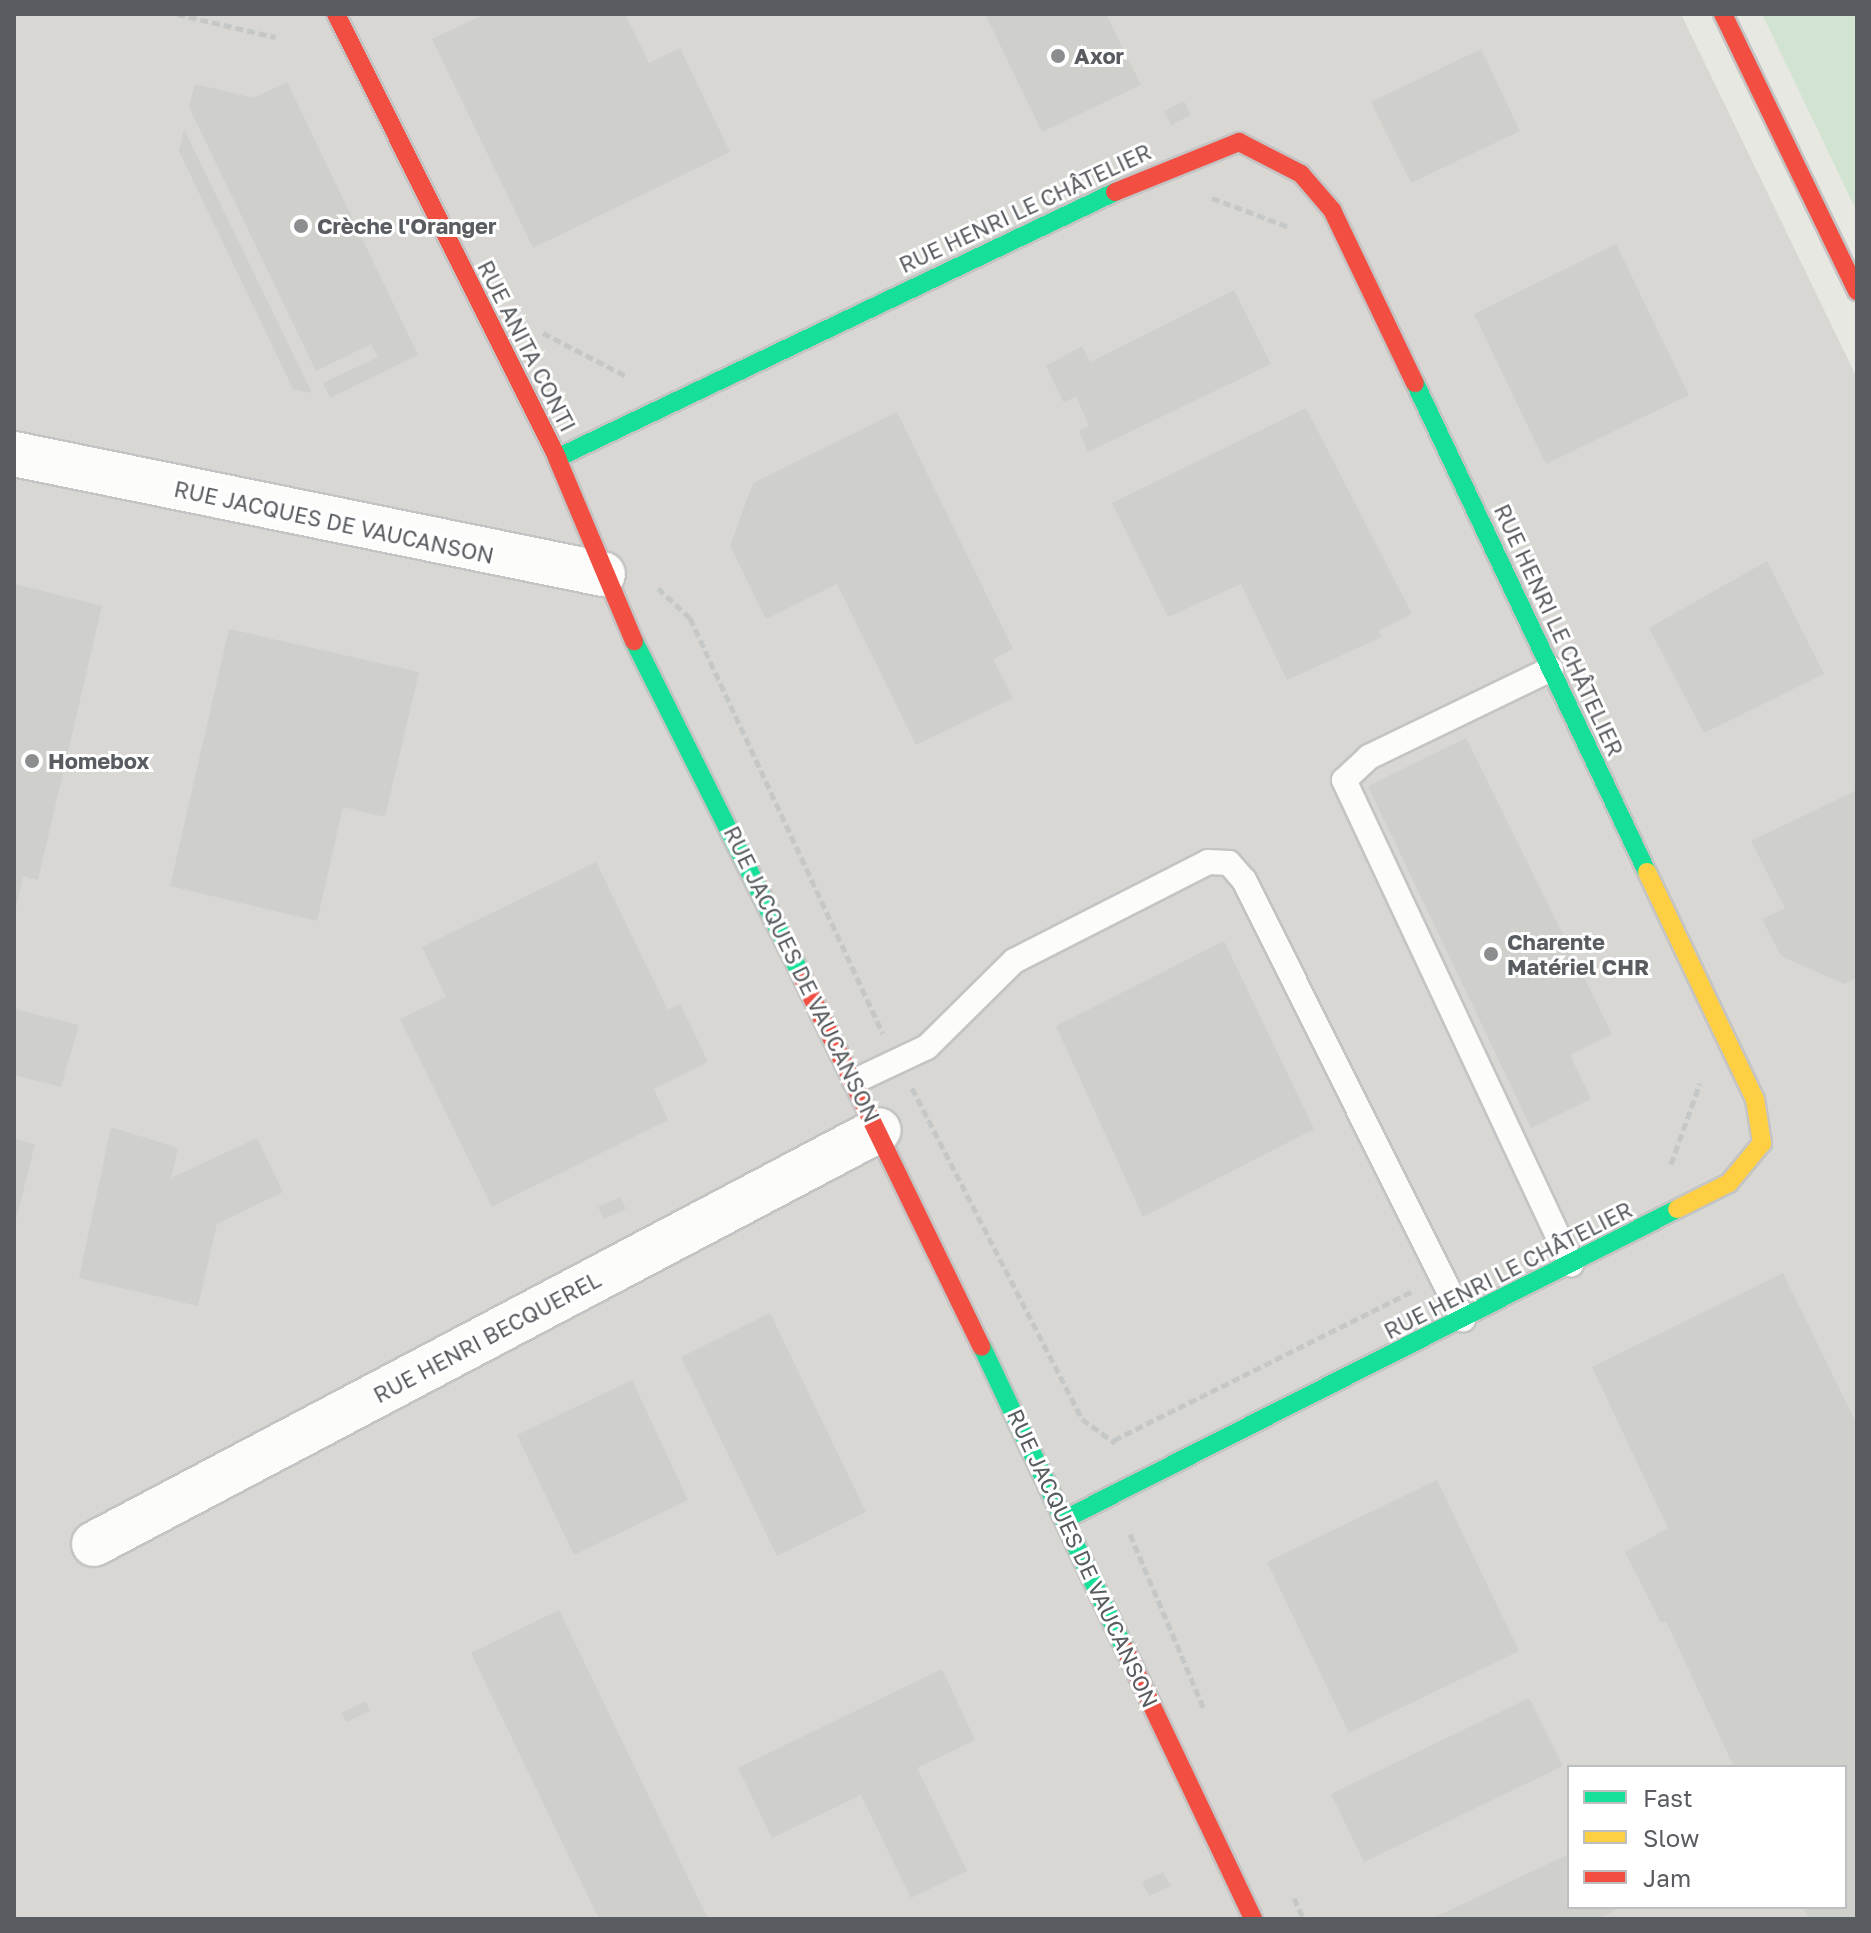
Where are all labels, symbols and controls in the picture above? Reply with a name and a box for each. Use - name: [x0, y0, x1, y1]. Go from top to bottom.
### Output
- place label: Axor: [1074, 43, 1124, 69]
- marker: Axor: [1049, 47, 1067, 65]
- street label: RUE HENRI LE CHÂTELIER: [895, 138, 1155, 278]
- place label: Crèche l'Oranger: [317, 213, 497, 239]
- marker: Crèche l'Oranger: [292, 217, 310, 235]
- street label: RUE ANITA CONTI: [472, 256, 582, 436]
- street label: RUE JACQUES DE VAUCANSON: [172, 475, 496, 569]
- street label: RUE HENRI LE CHÂTELIER: [1489, 500, 1629, 760]
- place label: Homebox: [48, 748, 149, 774]
- marker: Homebox: [23, 752, 41, 770]
- street label: RUE JACQUES DE VAUCANSON: [719, 822, 885, 1126]
- place label: Charente Matériel CHR: [1507, 928, 1649, 980]
- marker: Charente Matériel CHR: [1482, 945, 1500, 963]
- street label: RUE HENRI LE CHÂTELIER: [1380, 1196, 1636, 1344]
- street label: RUE HENRI BECQUEREL: [369, 1266, 605, 1408]
- street label: RUE JACQUES DE VAUCANSON: [1002, 1405, 1164, 1711]
- legend: [1567, 1765, 1847, 1909]
- text: Fast: [1643, 1783, 1693, 1812]
- text: Slow: [1643, 1823, 1699, 1852]
- text: Jam: [1643, 1863, 1691, 1892]

